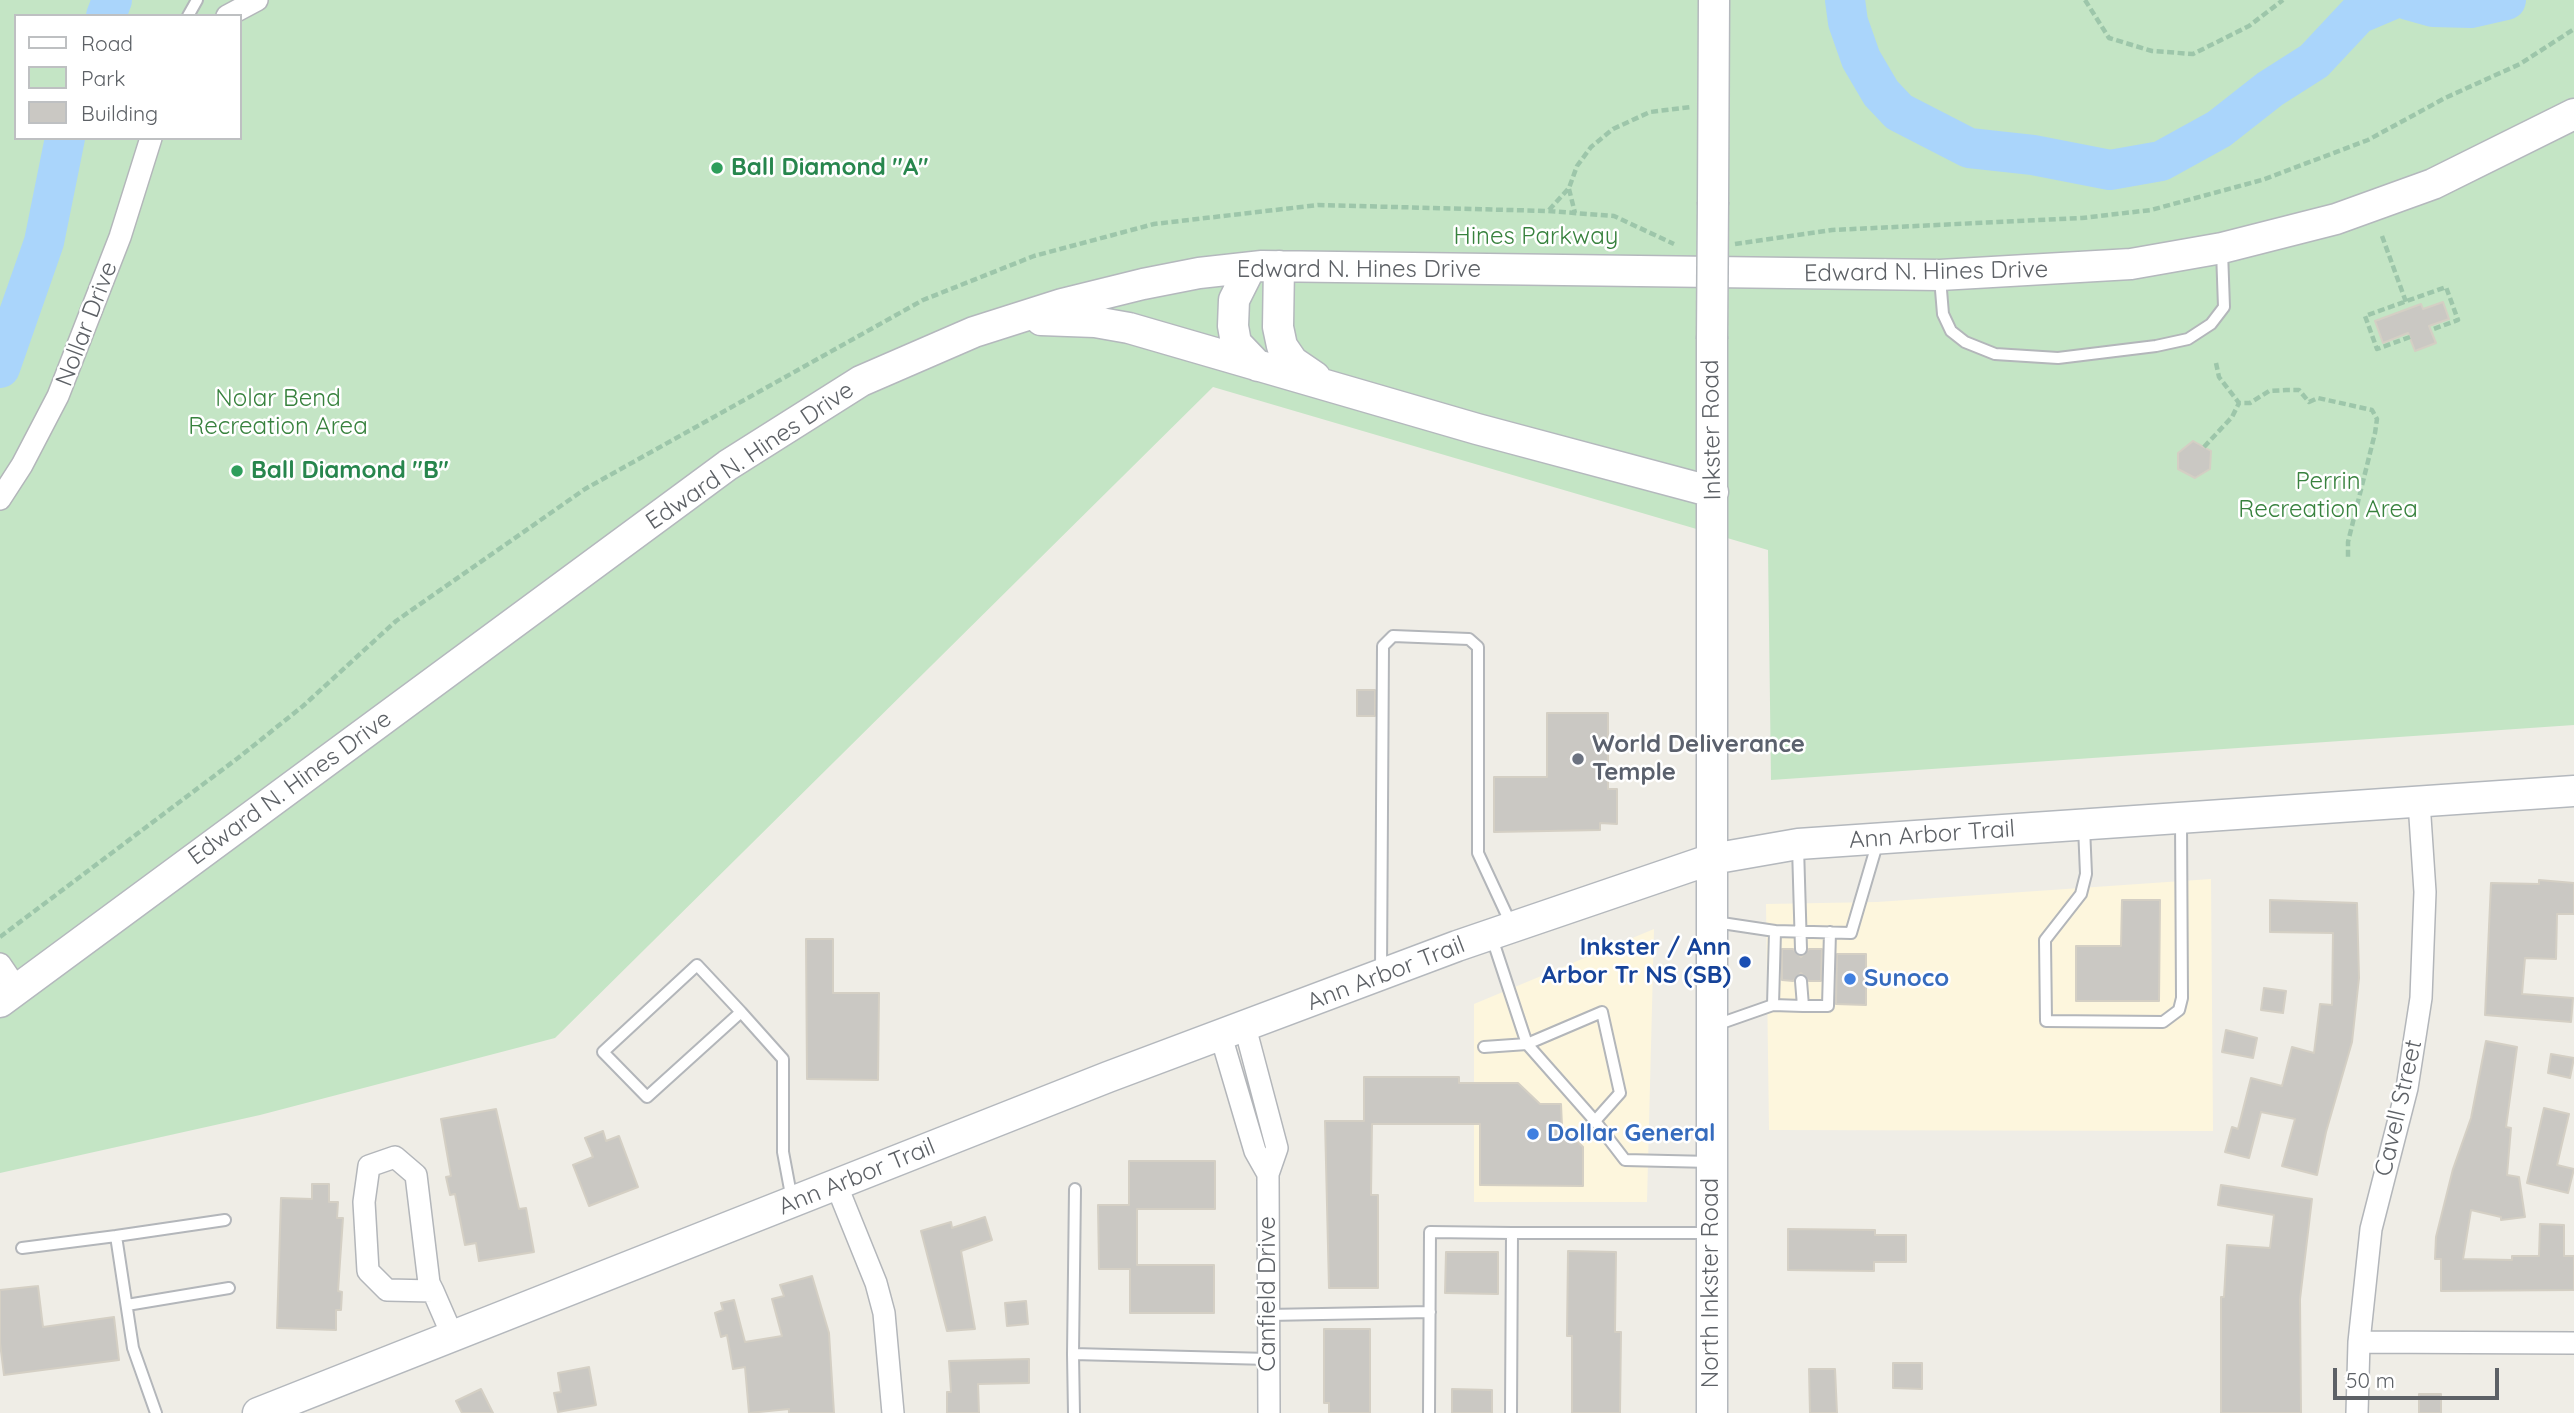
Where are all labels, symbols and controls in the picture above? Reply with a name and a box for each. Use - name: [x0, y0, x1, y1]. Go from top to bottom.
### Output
- legend: [14, 14, 242, 140]
- text: Road: [81, 30, 133, 56]
- text: Park: [81, 65, 125, 91]
- text: Building: [81, 100, 158, 126]
- place label: Ball Diamond "A": [731, 154, 929, 182]
- marker: Ball Diamond "A": [709, 160, 725, 176]
- park label: Hines Parkway: [1454, 223, 1618, 251]
- street label: Edward N. Hines Drive: [1804, 255, 2048, 289]
- street label: Edward N. Hines Drive: [1237, 256, 1481, 284]
- street label: Nollar Drive: [50, 258, 124, 390]
- street label: Inkster Road: [1696, 359, 1728, 501]
- street label: Edward N. Hines Drive: [641, 376, 859, 536]
- park label: Nolar Bend Recreation Area: [188, 385, 368, 441]
- place label: Ball Diamond "B": [251, 457, 449, 485]
- marker: Ball Diamond "B": [229, 463, 245, 479]
- park label: Perrin Recreation Area: [2238, 468, 2418, 524]
- street label: Edward N. Hines Drive: [183, 705, 397, 871]
- place label: World Deliverance Temple: [1592, 731, 1805, 787]
- marker: World Deliverance Temple: [1570, 751, 1586, 767]
- street label: Ann Arbor Trail: [1848, 815, 2016, 855]
- street label: Ann Arbor Trail: [1303, 931, 1469, 1017]
- place label: Inkster / Ann Arbor Tr NS (SB): [1541, 934, 1731, 990]
- marker: Inkster / Ann Arbor Tr NS (SB): [1737, 954, 1753, 970]
- place label: Sunoco: [1864, 965, 1949, 993]
- marker: Sunoco: [1842, 971, 1858, 987]
- street label: Cavell Street: [2369, 1037, 2429, 1179]
- place label: Dollar General: [1547, 1120, 1716, 1148]
- marker: Dollar General: [1525, 1126, 1541, 1142]
- street label: Ann Arbor Trail: [774, 1132, 940, 1222]
- street label: North Inkster Road: [1697, 1178, 1725, 1388]
- street label: Canfield Drive: [1254, 1216, 1282, 1372]
- scale bar: [2336, 1354, 2502, 1398]
- text: 50 m: [2346, 1367, 2395, 1393]

